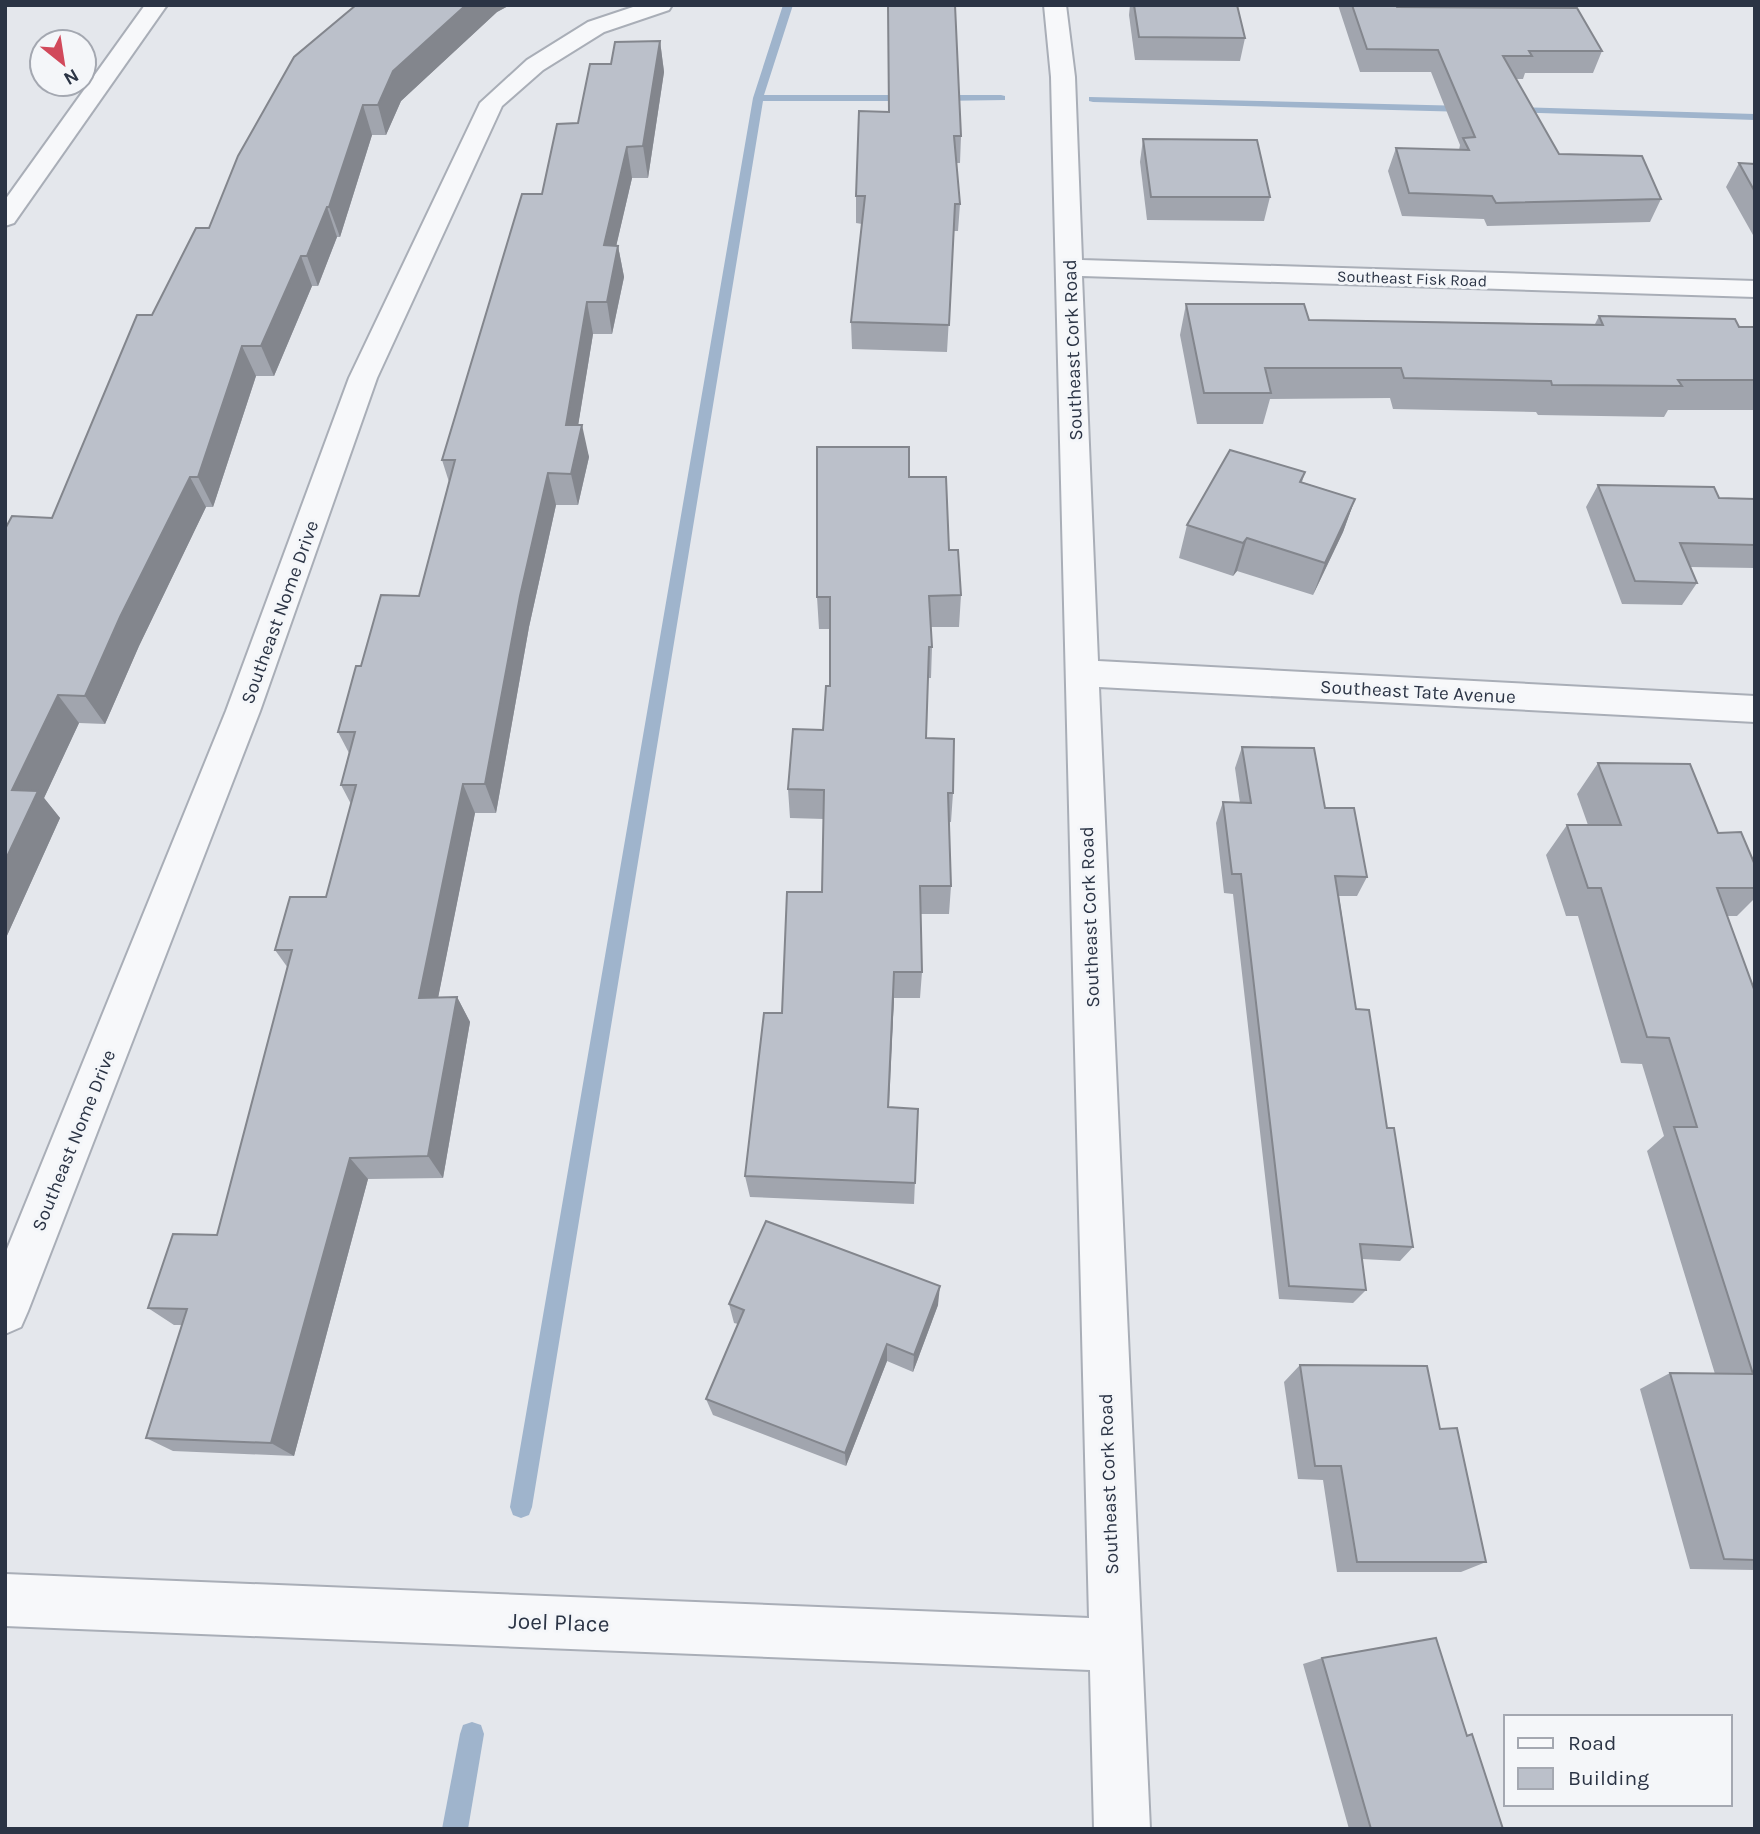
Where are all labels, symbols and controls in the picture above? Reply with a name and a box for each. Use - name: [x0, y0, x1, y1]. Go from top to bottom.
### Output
- north arrow: [28, 28, 98, 98]
- text: N: [60, 64, 82, 90]
- street label: Southeast Cork Road: [1059, 259, 1087, 441]
- street label: Southeast Fisk Road: [1337, 266, 1487, 291]
- street label: Southeast Nome Drive: [236, 518, 323, 707]
- street label: Southeast Tate Avenue: [1319, 676, 1516, 708]
- street label: Southeast Cork Road: [1076, 826, 1104, 1008]
- street label: Southeast Nome Drive: [27, 1046, 120, 1234]
- street label: Southeast Cork Road: [1095, 1393, 1123, 1575]
- street label: Joel Place: [508, 1607, 610, 1638]
- legend: [1504, 1715, 1732, 1806]
- text: Road: [1568, 1731, 1616, 1755]
- text: Building: [1568, 1766, 1649, 1790]

